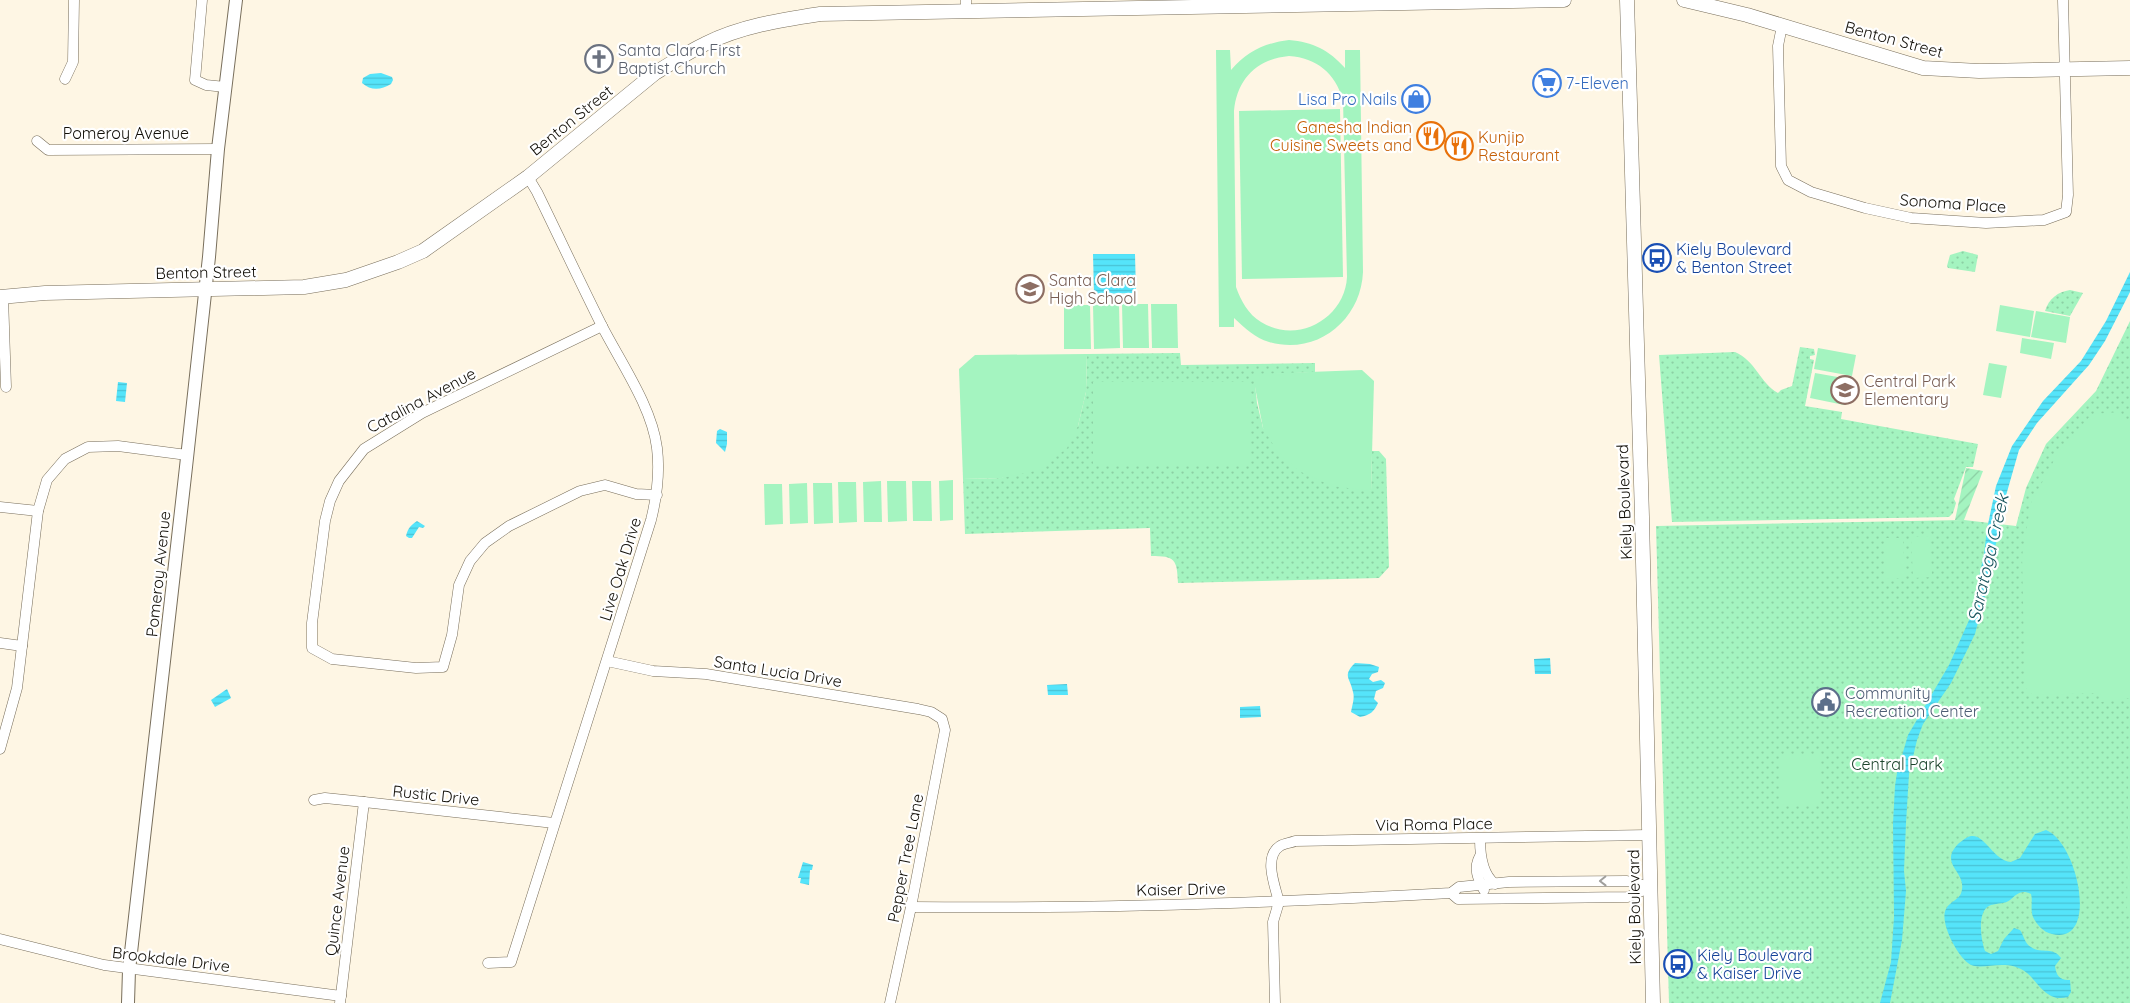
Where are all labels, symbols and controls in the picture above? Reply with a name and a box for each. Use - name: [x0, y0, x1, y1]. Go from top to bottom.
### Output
- street label: Benton Street: [1843, 16, 1945, 62]
- place label: Santa Clara First Baptist Church: [618, 40, 741, 78]
- church icon: Santa Clara First Baptist Church: [584, 44, 614, 74]
- supermarket icon: 7-Eleven: [1532, 68, 1562, 98]
- place label: 7-Eleven: [1566, 73, 1629, 93]
- street label: Benton Street: [525, 80, 617, 160]
- shop icon: Lisa Pro Nails: [1401, 84, 1431, 114]
- place label: Lisa Pro Nails: [1298, 89, 1397, 109]
- place label: Ganesha Indian Cuisine Sweets and: [1270, 117, 1412, 155]
- restaurant icon: Ganesha Indian Cuisine Sweets and: [1416, 121, 1446, 151]
- street label: Pomeroy Avenue: [63, 123, 189, 143]
- place label: Kunjip Restaurant: [1478, 127, 1560, 165]
- restaurant icon: Kunjip Restaurant: [1444, 131, 1474, 161]
- street label: Sonoma Place: [1899, 189, 2007, 217]
- place label: Kiely Boulevard & Benton Street: [1676, 239, 1792, 277]
- bus stop icon: Kiely Boulevard & Benton Street: [1642, 243, 1672, 273]
- street label: Benton Street: [155, 261, 257, 283]
- place label: Santa Clara High School: [1049, 270, 1137, 308]
- school or university icon: Santa Clara High School: [1015, 274, 1045, 304]
- street label: Catalina Avenue: [363, 363, 479, 437]
- place label: Central Park Elementary: [1864, 371, 1956, 409]
- school or university icon: Central Park Elementary: [1830, 375, 1860, 405]
- street label: Kiely Boulevard: [1612, 444, 1636, 560]
- water label: Saratoga Creek: [1962, 490, 2014, 624]
- street label: Pomeroy Avenue: [141, 510, 175, 638]
- street label: Live Oak Drive: [595, 515, 645, 623]
- street label: Santa Lucia Drive: [713, 651, 843, 691]
- place label: Community Recreation Center: [1845, 683, 1979, 721]
- public building icon: Community Recreation Center: [1811, 687, 1841, 717]
- park label: Central Park: [1851, 754, 1943, 774]
- street label: Rustic Drive: [392, 780, 480, 810]
- street label: Pepper Tree Lane: [883, 792, 927, 924]
- street label: Via Roma Place: [1375, 813, 1493, 835]
- street label: Quince Avenue: [320, 845, 354, 957]
- street label: Kiely Boulevard: [1623, 849, 1645, 965]
- one-way arrow: [1599, 876, 1606, 886]
- street label: Kaiser Drive: [1136, 878, 1226, 900]
- street label: Brookdale Drive: [111, 942, 231, 976]
- place label: Kiely Boulevard & Kaiser Drive: [1697, 945, 1812, 983]
- bus stop icon: Kiely Boulevard & Kaiser Drive: [1663, 949, 1693, 979]

